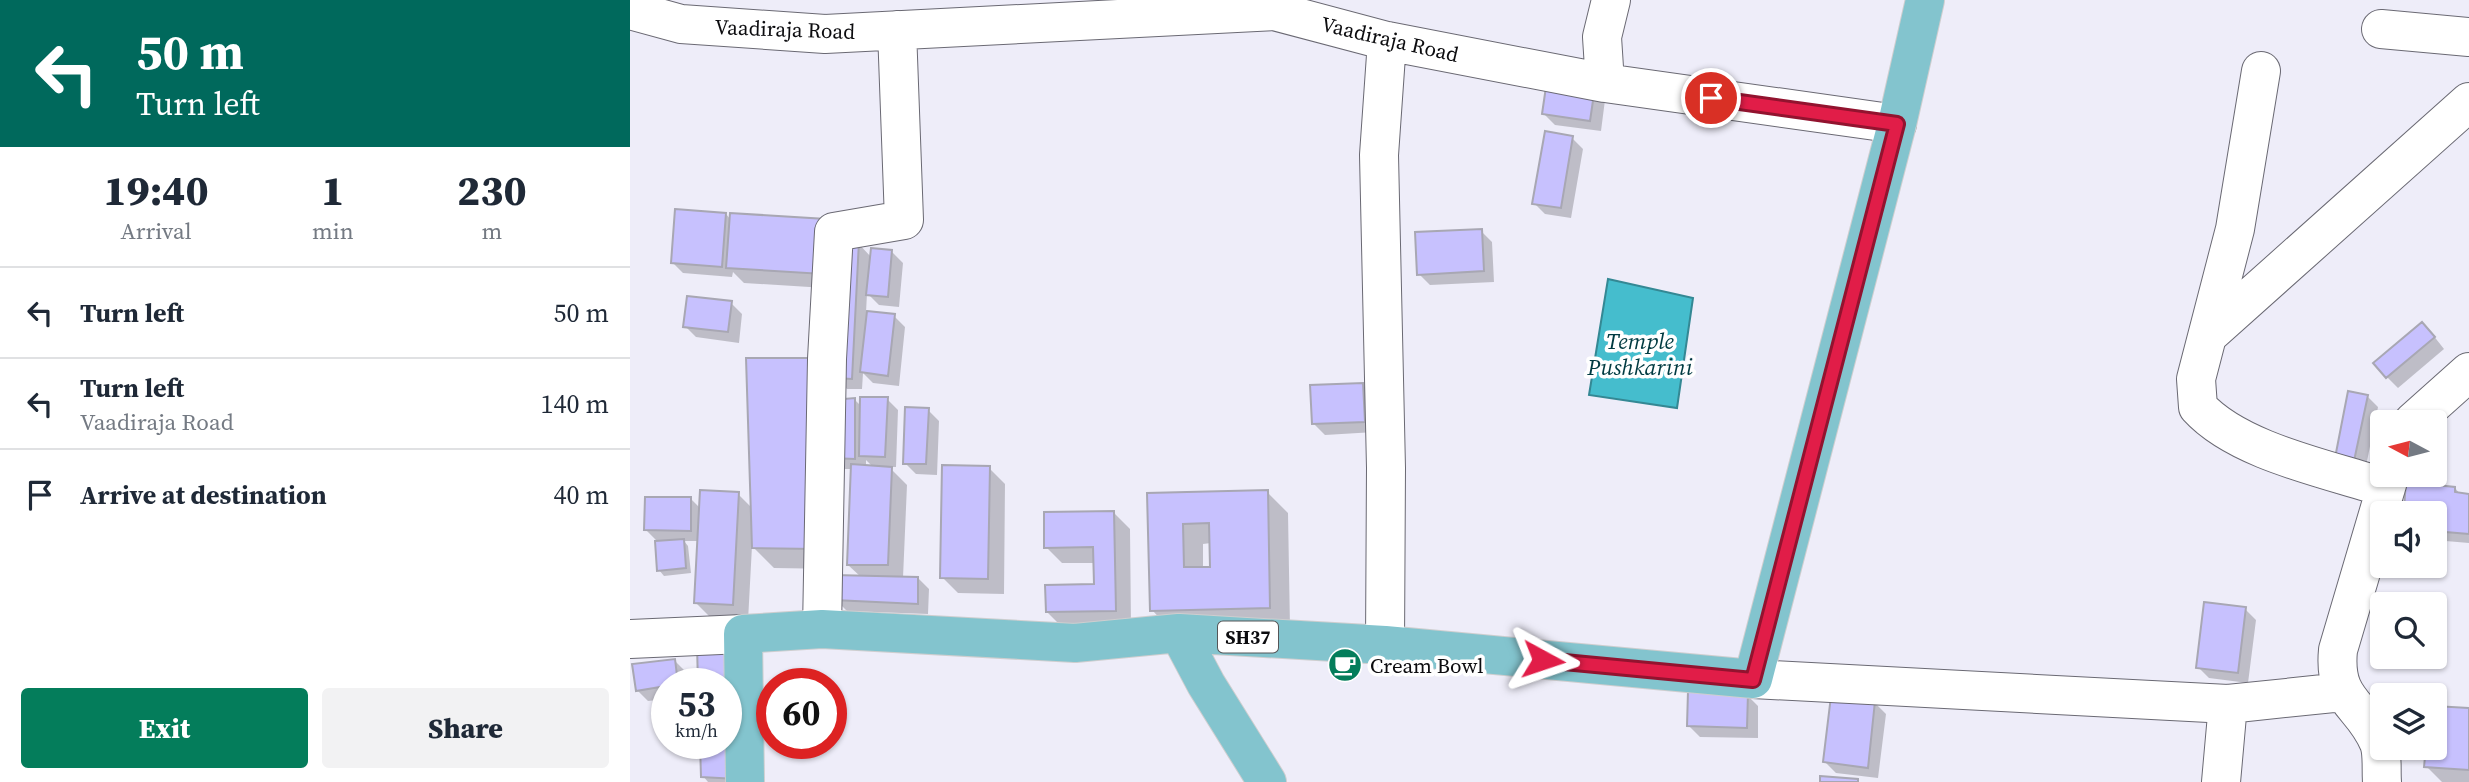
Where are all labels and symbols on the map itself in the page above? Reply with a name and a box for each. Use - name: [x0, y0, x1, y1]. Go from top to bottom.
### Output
- street label: Vaadiraja Road: [1318, 9, 1462, 69]
- street label: Vaadiraja Road: [714, 12, 856, 46]
- pin: [1681, 68, 1741, 128]
- water label: Temple Pushkarini: [1586, 325, 1693, 383]
- north arrow: [2370, 410, 2446, 486]
- road number: SH37: [1218, 622, 1278, 652]
- position arrow: [1506, 623, 1580, 697]
- cafe icon: Cream Bowl: [1326, 646, 1364, 684]
- place label: Cream Bowl: [1370, 651, 1483, 680]
- speed limit sign: 60: [756, 668, 847, 759]

